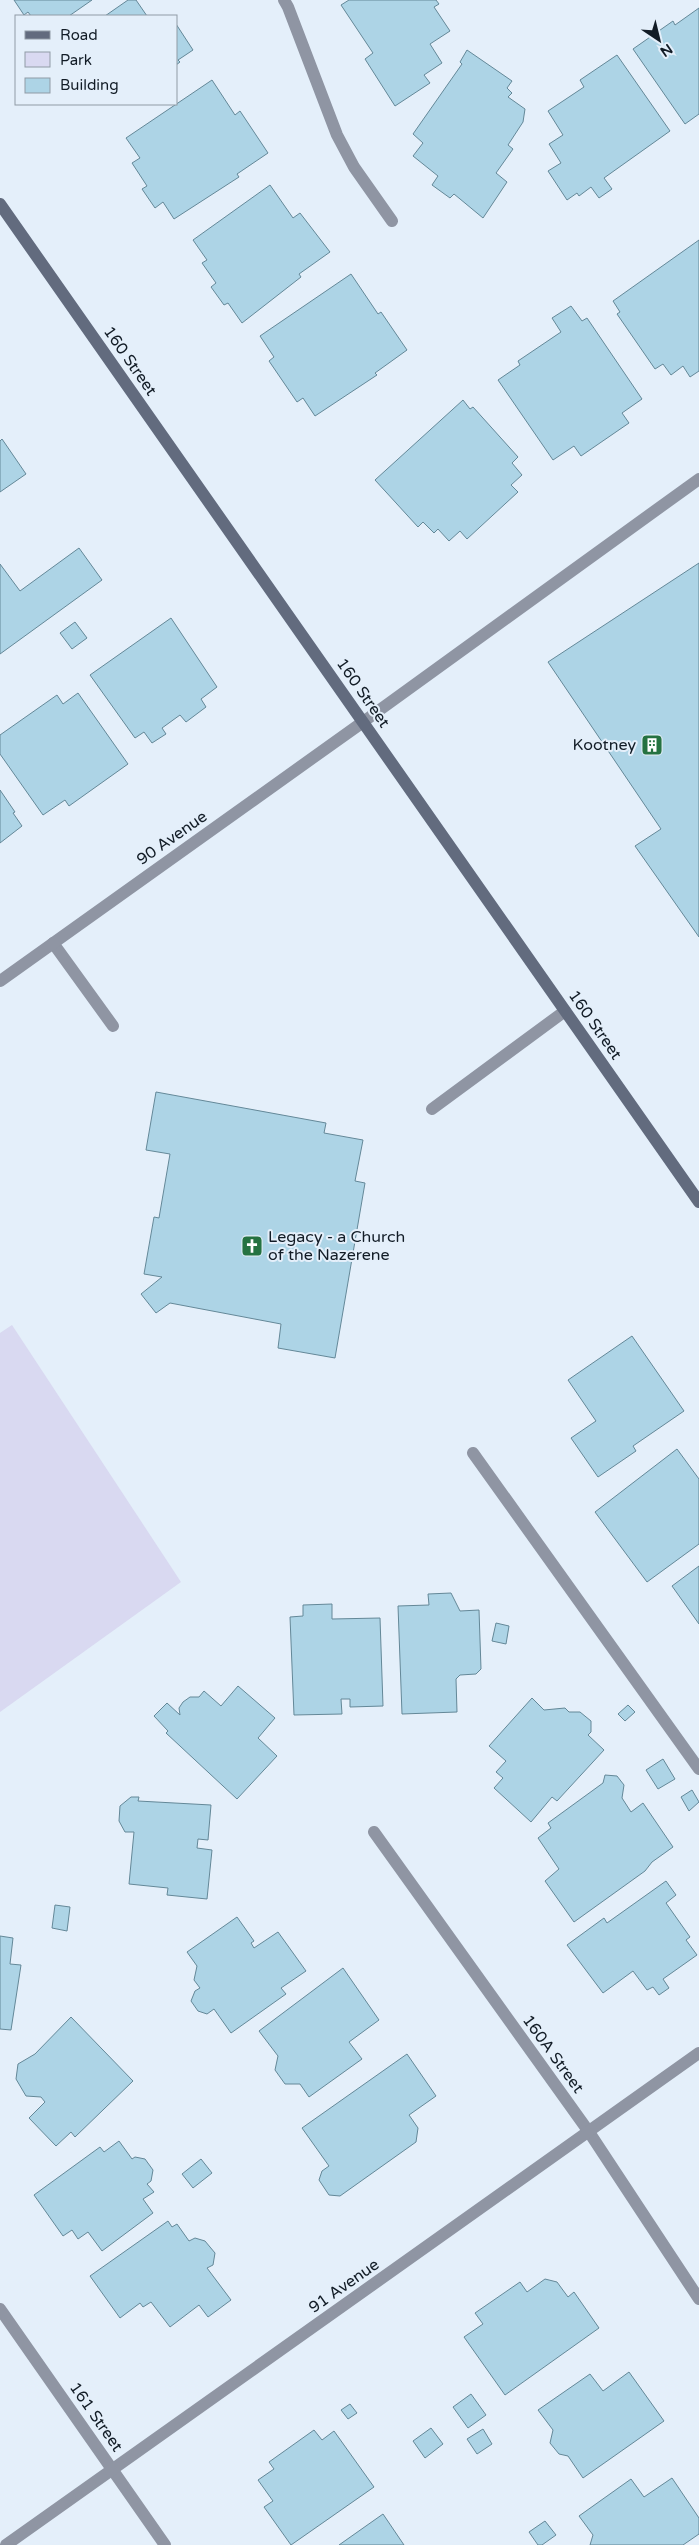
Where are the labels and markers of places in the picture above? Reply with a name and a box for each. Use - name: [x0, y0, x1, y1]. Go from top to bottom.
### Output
- building icon: Kootney: [640, 733, 664, 757]
- place label: Kootney: [572, 735, 636, 755]
- place label: Legacy - a Church of the Nazerene: [268, 1227, 405, 1265]
- church icon: Legacy - a Church of the Nazerene: [240, 1234, 264, 1258]

